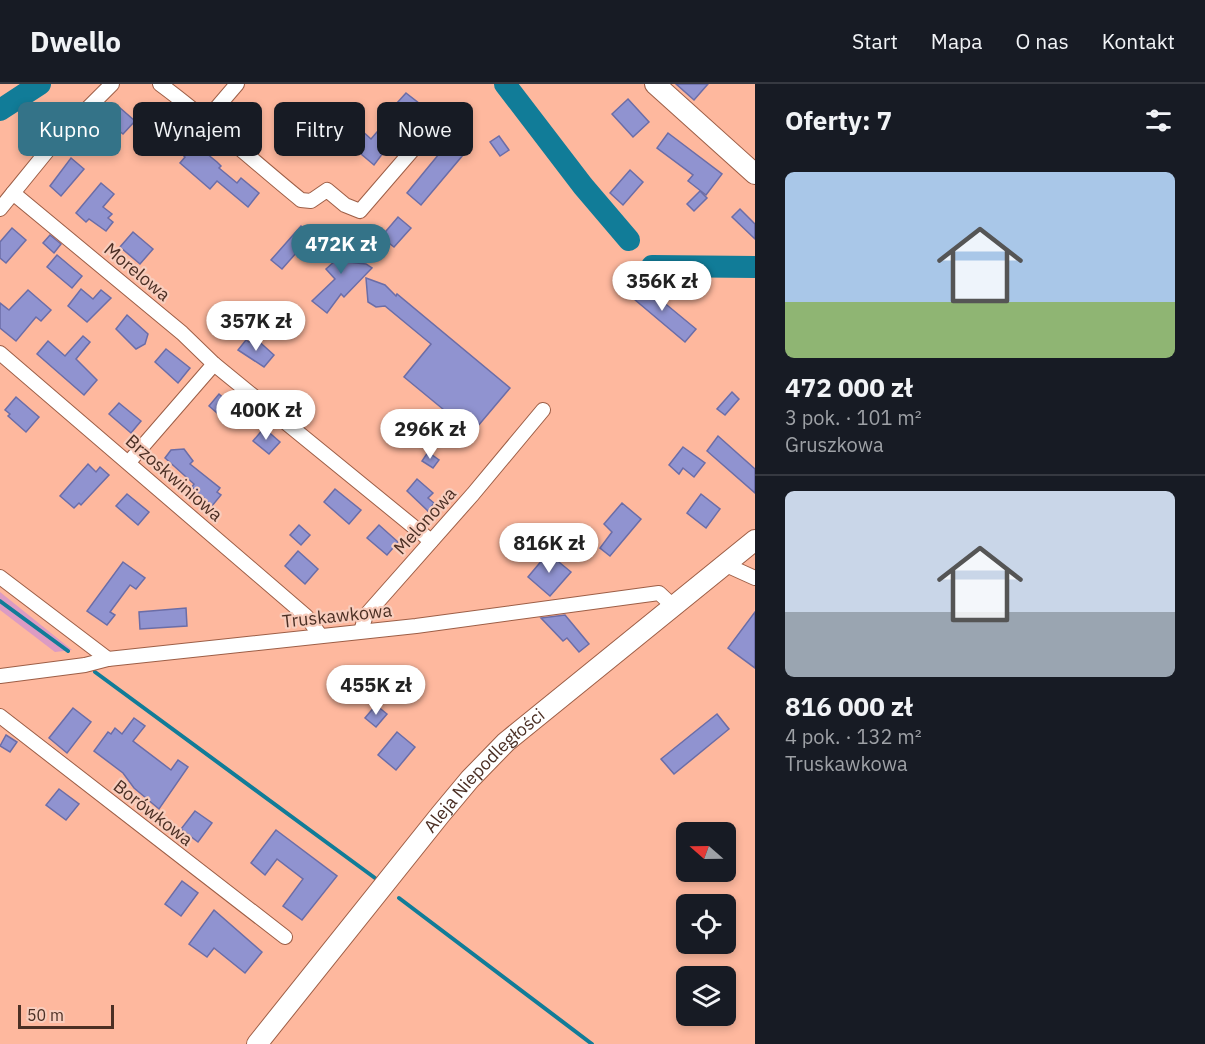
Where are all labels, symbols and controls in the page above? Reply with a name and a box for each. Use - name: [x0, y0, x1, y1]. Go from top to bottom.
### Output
- text: Dwello: [30, 23, 121, 60]
- text: Start: [852, 27, 898, 55]
- text: Mapa: [931, 27, 983, 55]
- text: O nas: [1016, 27, 1069, 55]
- text: Kontakt: [1102, 27, 1175, 55]
- chip: Kupno: [18, 102, 121, 156]
- chip: Wynajem: [133, 102, 262, 156]
- chip: Filtry: [274, 102, 365, 156]
- chip: Nowe: [377, 102, 473, 156]
- text: Oferty: 7: [785, 103, 892, 137]
- icon: filters: [1142, 104, 1175, 137]
- icon: home: [926, 211, 1034, 319]
- pin: 472K zł: [286, 224, 396, 275]
- text: 472K zł: [305, 230, 377, 257]
- street label: Morelowa: [100, 237, 175, 306]
- pin: 356K zł: [607, 261, 717, 312]
- text: 356K zł: [626, 267, 698, 294]
- pin: 357K zł: [201, 301, 311, 352]
- text: 357K zł: [220, 307, 292, 334]
- text: 472 000 zł: [785, 370, 913, 404]
- pin: 400K zł: [211, 390, 321, 441]
- text: 400K zł: [230, 396, 302, 423]
- text: 3 pok. · 101 m²: [785, 404, 922, 431]
- pin: 296K zł: [375, 409, 485, 460]
- text: 296K zł: [394, 415, 466, 442]
- street label: Brzoskwiniowa: [121, 429, 228, 526]
- text: Gruszkowa: [785, 431, 884, 458]
- street label: Melonowa: [388, 482, 461, 559]
- pin: 816K zł: [494, 523, 604, 574]
- text: 816K zł: [513, 529, 585, 556]
- icon: home: [926, 530, 1034, 638]
- street label: Truskawkowa: [281, 598, 393, 633]
- pin: 455K zł: [321, 665, 431, 716]
- text: 455K zł: [340, 671, 412, 698]
- text: 816 000 zł: [785, 689, 913, 723]
- street label: Aleja Niepodległości: [418, 703, 549, 837]
- text: 4 pok. · 132 m²: [785, 723, 922, 750]
- text: Truskawkowa: [785, 750, 908, 777]
- street label: Borówkowa: [109, 774, 198, 851]
- north arrow: [676, 822, 736, 882]
- map controls: [676, 822, 736, 1026]
- button: locate: [676, 894, 736, 954]
- button: layers: [676, 966, 736, 1026]
- scale bar: [18, 1002, 114, 1030]
- text: 50 m: [27, 1005, 64, 1025]

